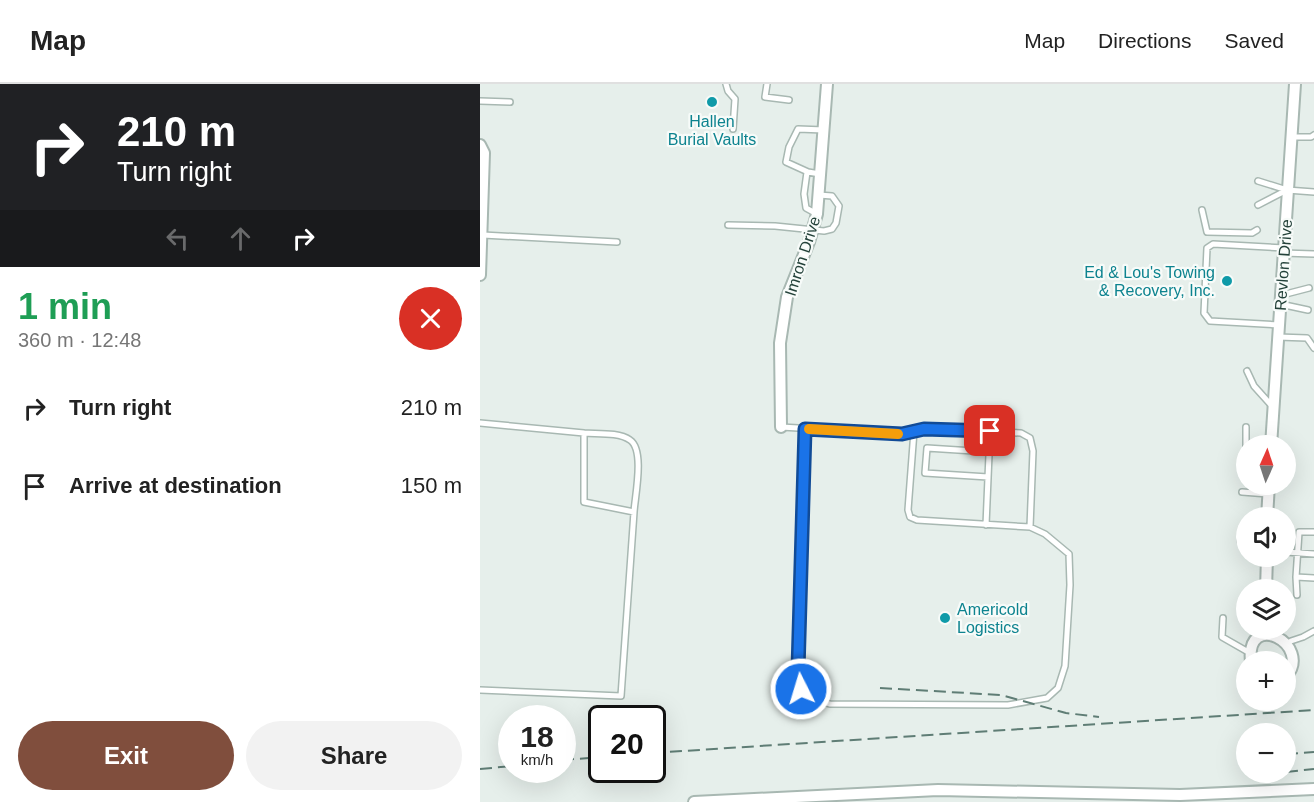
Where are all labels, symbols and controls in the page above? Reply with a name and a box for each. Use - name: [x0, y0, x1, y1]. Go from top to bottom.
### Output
- text: Map: [30, 25, 86, 56]
- text: Map: [1024, 29, 1065, 52]
- text: Directions: [1098, 29, 1191, 52]
- text: Saved: [1224, 29, 1284, 52]
- marker: Hallen Burial Vaults: [705, 95, 719, 109]
- icon: right: [18, 108, 96, 186]
- text: 210 m: [117, 108, 236, 155]
- place label: Hallen Burial Vaults: [668, 113, 756, 148]
- text: Turn right: [117, 157, 232, 187]
- street label: Imron Drive: [782, 214, 823, 298]
- street label: Revlon Drive: [1272, 219, 1295, 311]
- icon: left: [161, 222, 194, 255]
- icon: ahead: [224, 222, 257, 255]
- icon: right: [287, 222, 320, 255]
- place label: Ed & Lou's Towing & Recovery, Inc.: [1084, 264, 1215, 299]
- marker: Ed & Lou's Towing & Recovery, Inc.: [1220, 274, 1234, 288]
- text: 1 min: [18, 286, 112, 327]
- button: close: [399, 287, 462, 350]
- text: 360 m · 12:48: [18, 329, 141, 351]
- icon: right: [18, 392, 51, 425]
- text: Turn right: [69, 395, 171, 420]
- text: 210 m: [401, 395, 462, 420]
- pin: [964, 405, 1015, 456]
- icon: arrive: [973, 414, 1006, 447]
- north arrow: [1236, 435, 1296, 495]
- map controls: [1236, 435, 1296, 783]
- icon: arrive: [18, 470, 51, 503]
- text: Arrive at destination: [69, 473, 282, 498]
- text: 150 m: [401, 473, 462, 498]
- button: sound: [1236, 507, 1296, 567]
- button: layers: [1236, 579, 1296, 639]
- place label: Americold Logistics: [957, 601, 1028, 636]
- marker: Americold Logistics: [938, 611, 952, 625]
- button: +: [1236, 651, 1296, 711]
- position arrow: [769, 657, 833, 721]
- speed limit sign: 20: [588, 705, 666, 783]
- text: 18: [520, 720, 554, 753]
- button: Exit: [18, 721, 234, 790]
- button: Share: [246, 721, 462, 790]
- button: −: [1236, 723, 1296, 783]
- text: km/h: [521, 751, 553, 768]

